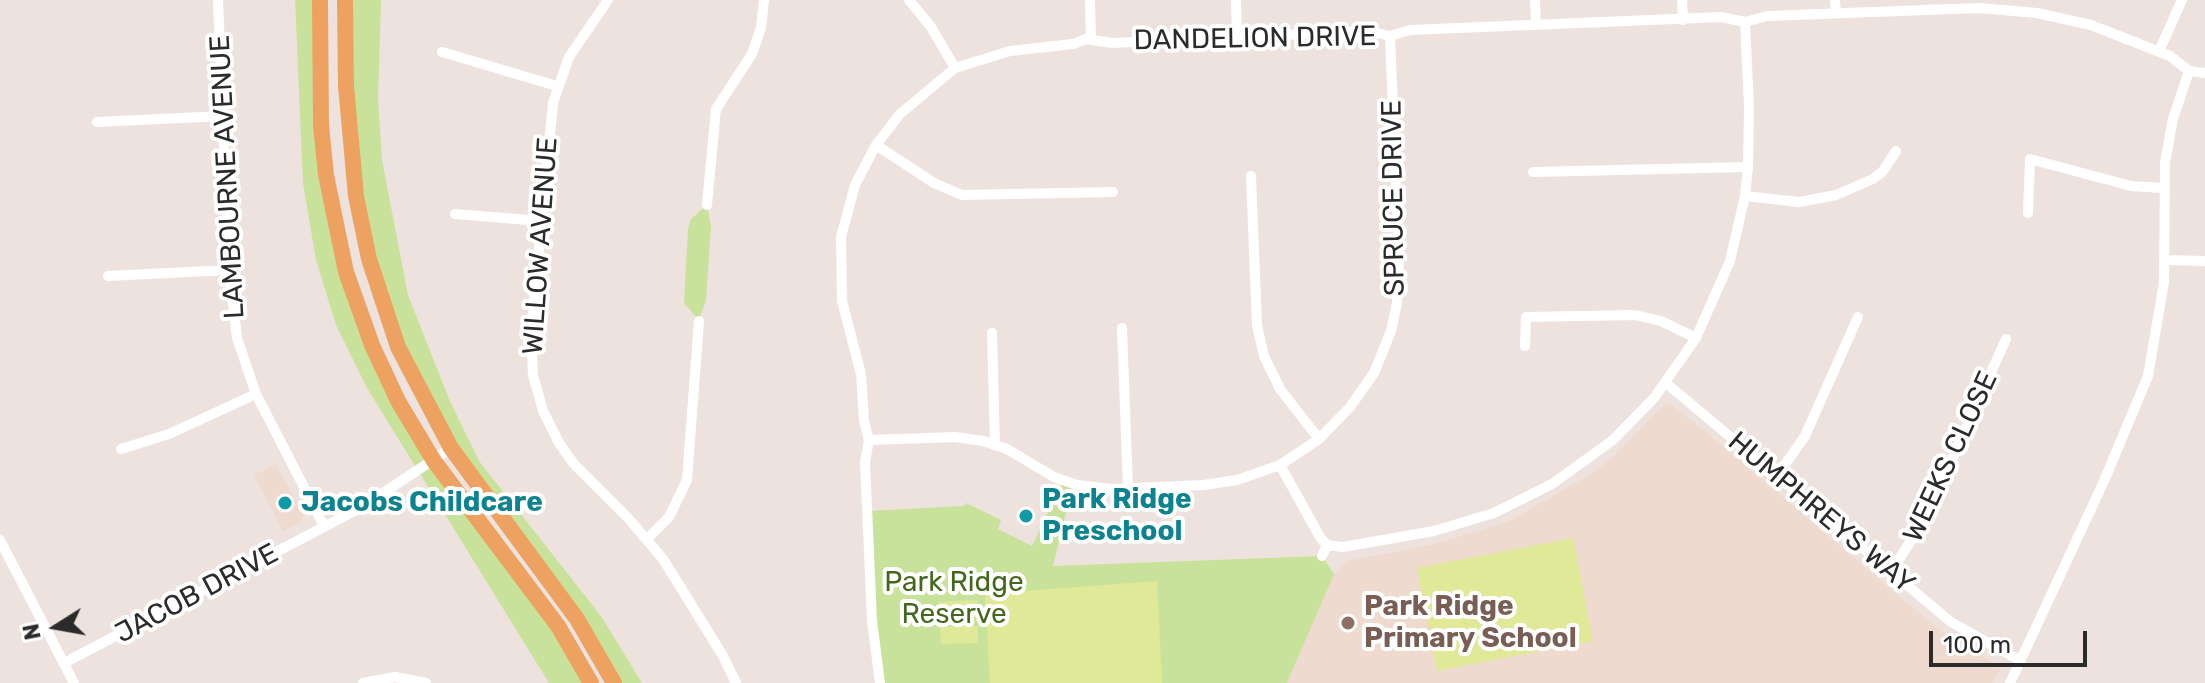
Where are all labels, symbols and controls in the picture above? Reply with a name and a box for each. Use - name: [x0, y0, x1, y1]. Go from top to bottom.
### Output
- street label: DANDELION DRIVE: [1133, 20, 1377, 58]
- street label: LAMBOURNE AVENUE: [204, 34, 252, 320]
- street label: SPRUCE DRIVE: [1375, 100, 1413, 296]
- street label: WILLOW AVENUE: [517, 136, 565, 356]
- street label: WEEKS CLOSE: [1897, 366, 2005, 548]
- street label: HUMPHREYS WAY: [1721, 425, 1921, 601]
- place label: Park Ridge Preschool: [1042, 483, 1192, 549]
- place label: Jacobs Childcare: [301, 486, 543, 520]
- marker: Jacobs Childcare: [276, 494, 294, 512]
- marker: Park Ridge Preschool: [1017, 507, 1035, 525]
- street label: JACOB DRIVE: [110, 537, 284, 651]
- park label: Park Ridge Reserve: [884, 566, 1024, 632]
- north arrow: [16, 587, 96, 667]
- place label: Park Ridge Primary School: [1364, 590, 1577, 656]
- marker: Park Ridge Primary School: [1339, 614, 1357, 632]
- scale bar: [1933, 615, 2091, 665]
- text: N: [17, 621, 47, 642]
- text: 100 m: [1943, 631, 2011, 659]

